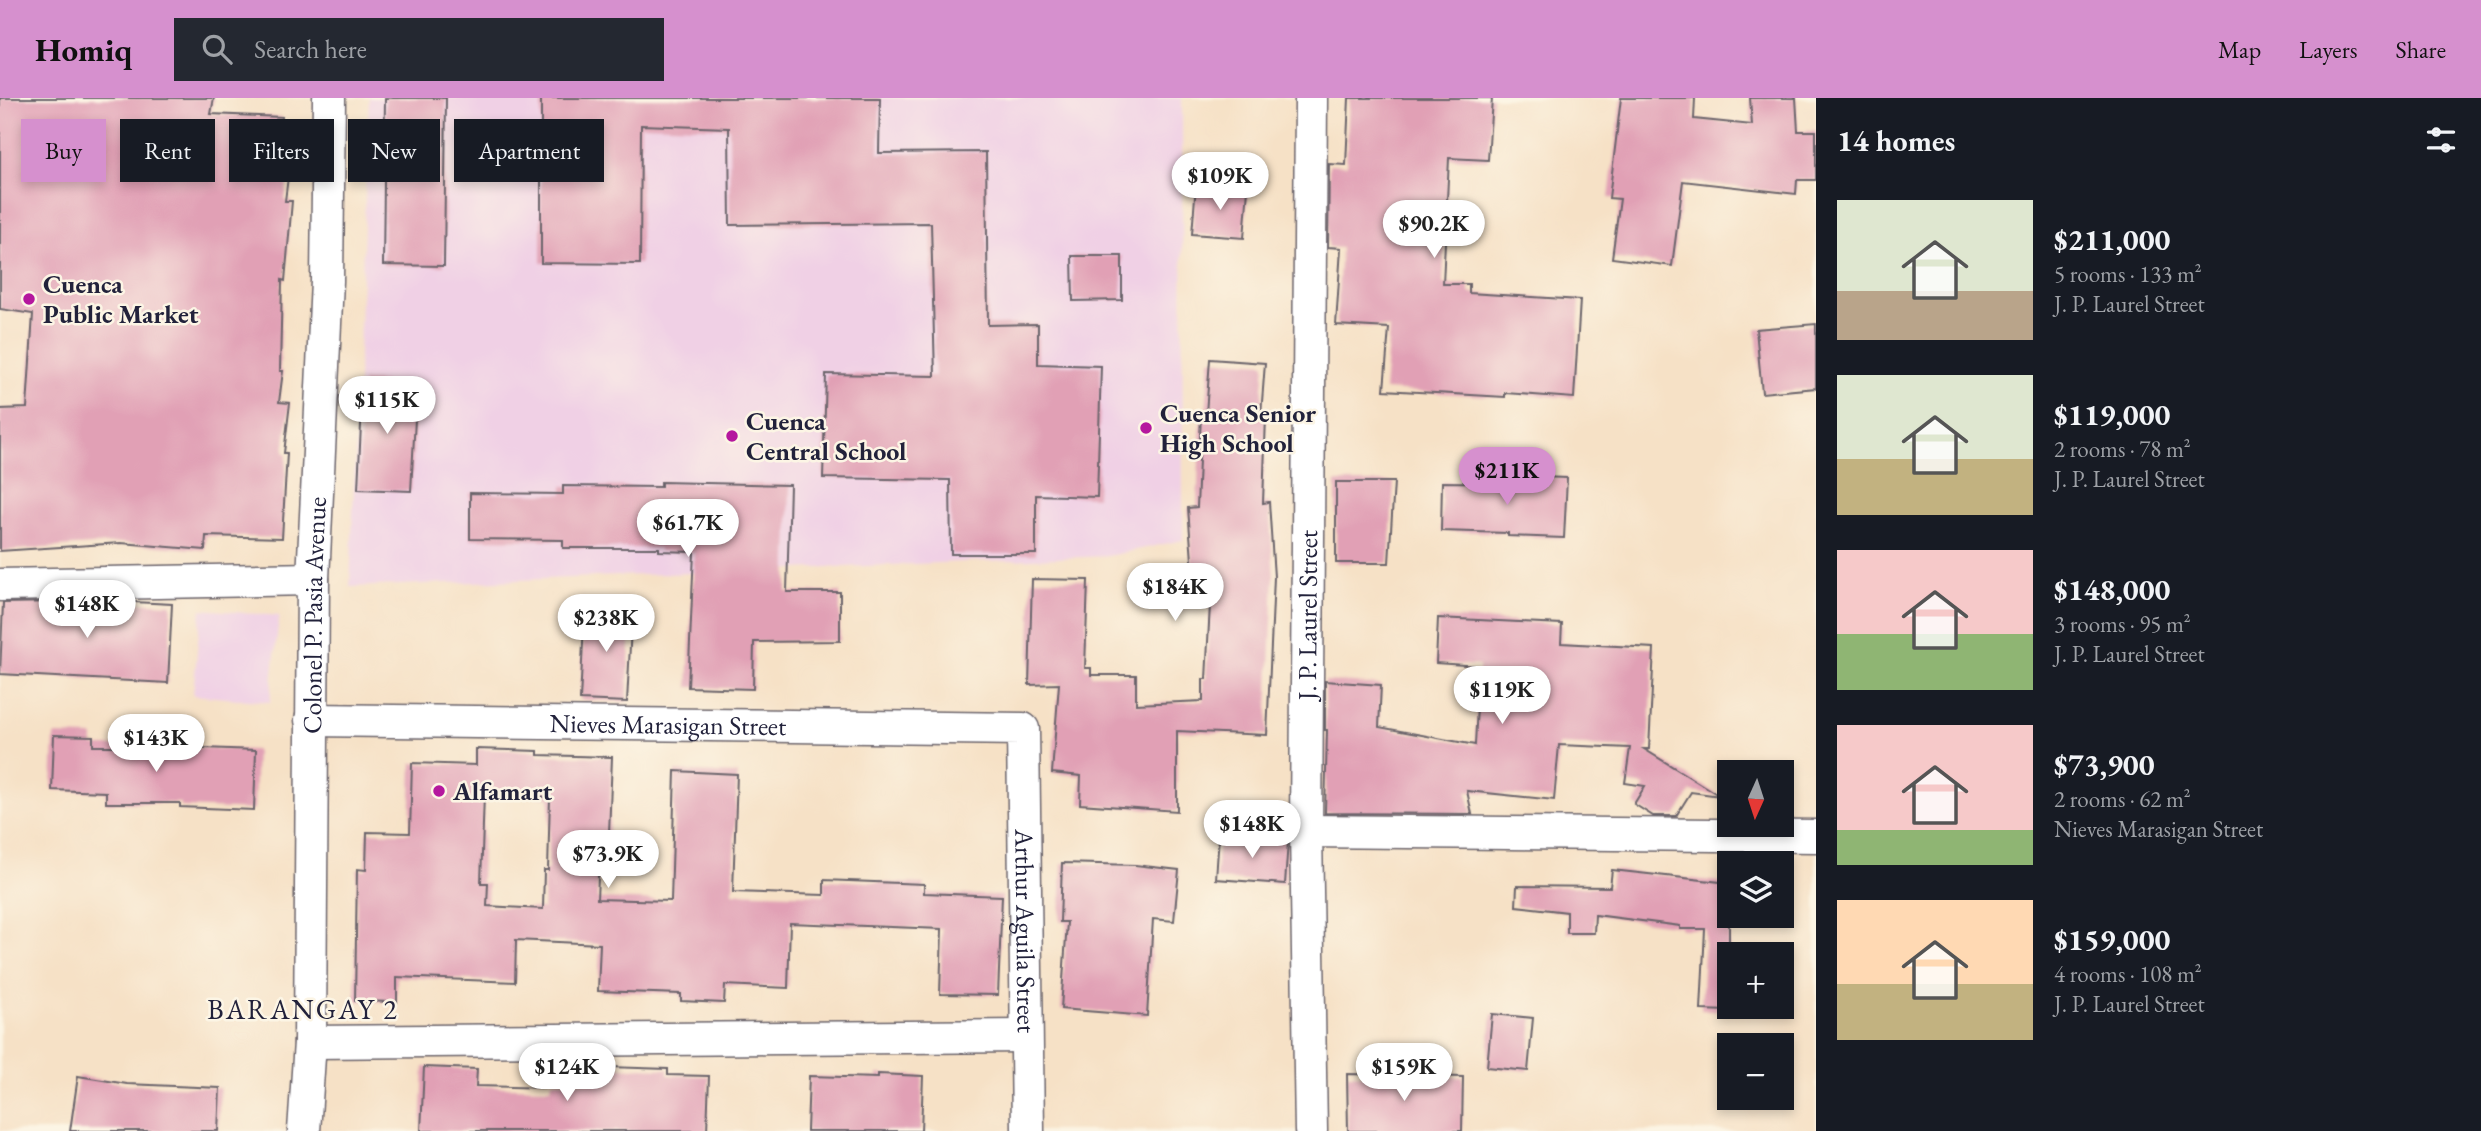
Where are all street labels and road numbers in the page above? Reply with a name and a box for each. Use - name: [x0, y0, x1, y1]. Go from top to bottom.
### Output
- street label: Colonel P. Pasia Avenue: [295, 496, 334, 734]
- street label: J. P. Laurel Street: [1290, 530, 1325, 702]
- street label: Nieves Marasigan Street: [550, 706, 786, 743]
- street label: Arthur Aguila Street: [1007, 828, 1044, 1033]

